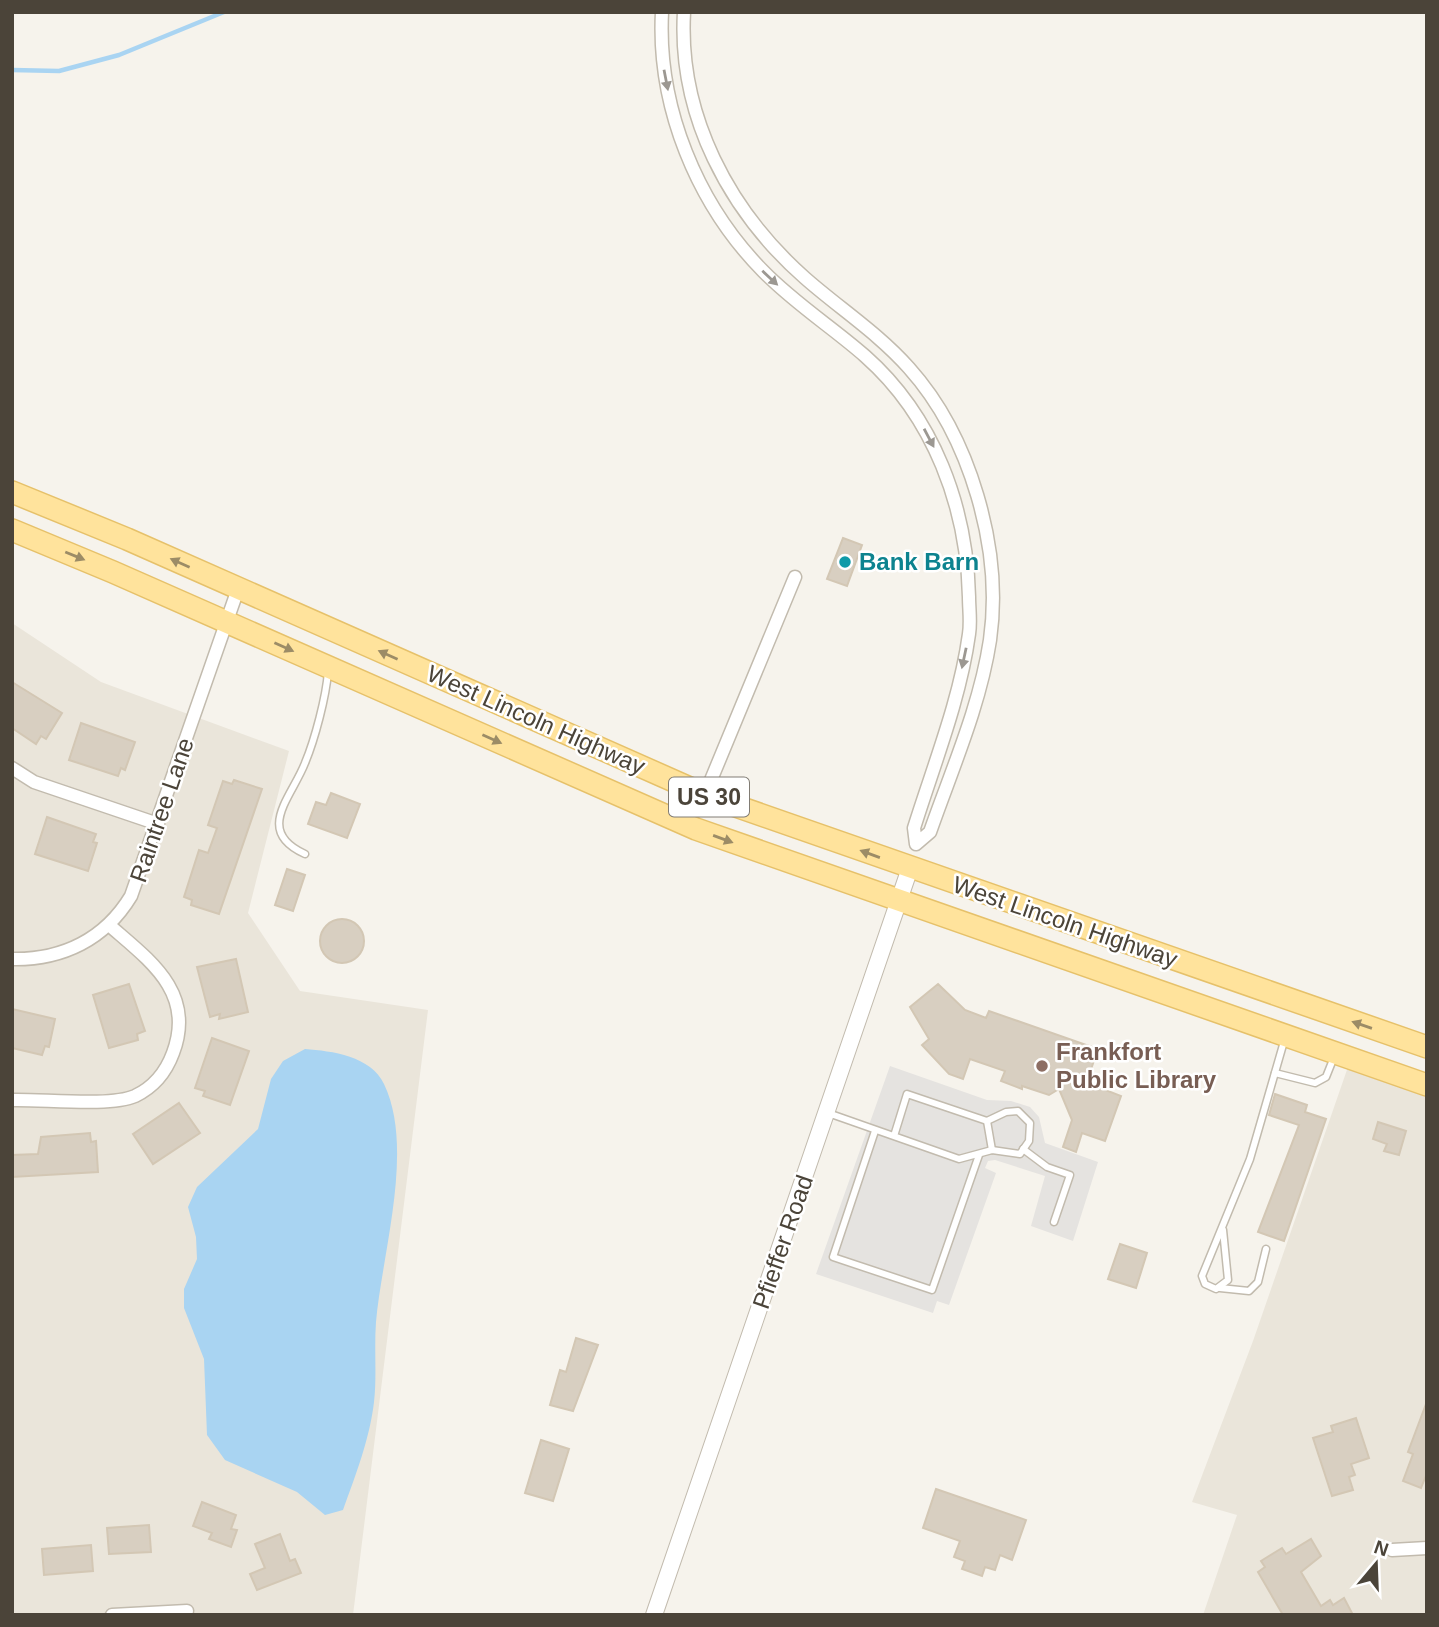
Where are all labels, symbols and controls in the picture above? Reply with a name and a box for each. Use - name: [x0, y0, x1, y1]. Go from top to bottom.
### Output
- one-way arrow: [661, 69, 672, 91]
- one-way arrow: [761, 269, 778, 285]
- one-way arrow: [923, 428, 935, 448]
- place label: Bank Barn: [859, 548, 979, 575]
- one-way arrow: [65, 551, 86, 562]
- marker: Bank Barn: [837, 554, 853, 570]
- one-way arrow: [170, 557, 190, 569]
- one-way arrow: [274, 641, 294, 653]
- one-way arrow: [958, 647, 969, 669]
- one-way arrow: [378, 649, 398, 661]
- street label: West Lincoln Highway: [423, 659, 649, 780]
- one-way arrow: [482, 733, 502, 745]
- street label: Raintree Lane: [124, 734, 199, 886]
- road number: US 30: [669, 778, 749, 817]
- one-way arrow: [713, 834, 734, 845]
- one-way arrow: [859, 848, 880, 859]
- street label: West Lincoln Highway: [949, 870, 1181, 973]
- one-way arrow: [1352, 1019, 1373, 1030]
- place label: Frankfort Public Library: [1056, 1038, 1217, 1093]
- marker: Frankfort Public Library: [1034, 1058, 1050, 1074]
- street label: Pfieffer Road: [747, 1171, 818, 1312]
- north arrow: [1341, 1529, 1411, 1599]
- text: N: [1371, 1536, 1391, 1561]

